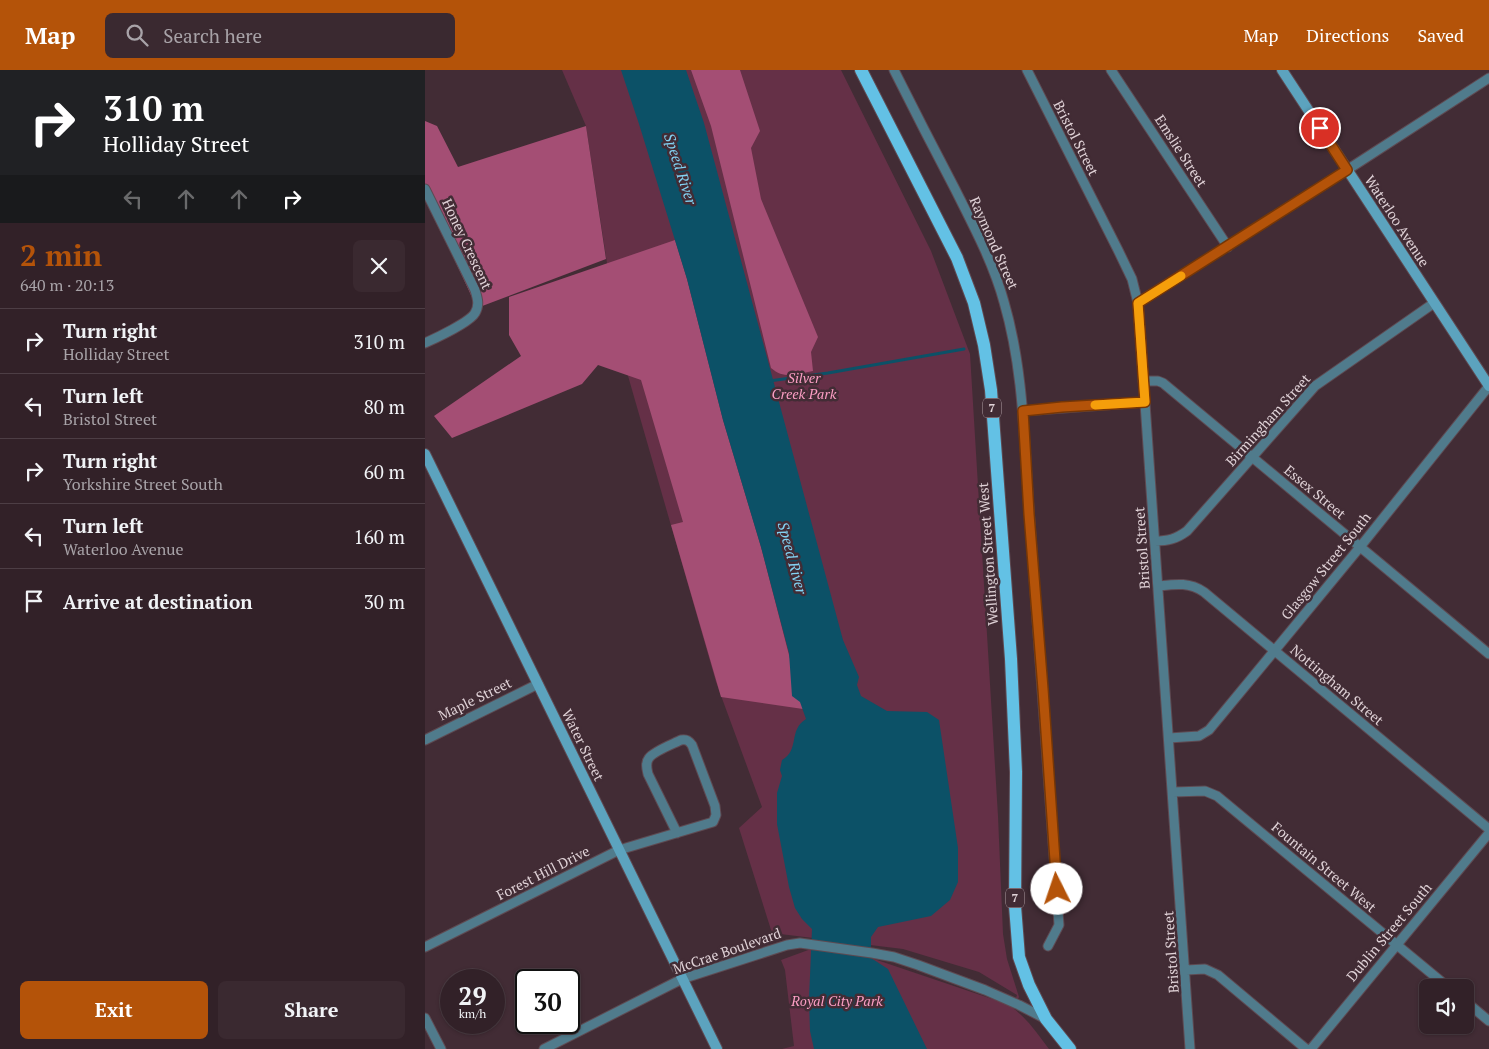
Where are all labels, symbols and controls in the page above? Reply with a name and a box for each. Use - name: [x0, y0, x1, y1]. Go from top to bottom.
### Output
- search box: [105, 13, 455, 58]
- text: Map: [25, 19, 75, 51]
- icon: search: [123, 21, 151, 49]
- text: Search here: [163, 23, 262, 48]
- text: Map: [1243, 23, 1278, 47]
- text: Directions: [1306, 23, 1389, 47]
- text: Saved: [1417, 23, 1464, 47]
- text: 310 m: [103, 85, 204, 131]
- icon: right: [20, 90, 85, 155]
- street label: Bristol Street: [1049, 97, 1104, 179]
- pin: [1299, 107, 1341, 149]
- street label: Emslie Street: [1151, 111, 1212, 191]
- icon: arrive: [1306, 114, 1334, 142]
- text: Holliday Street: [103, 129, 250, 158]
- water label: Speed River: [660, 130, 702, 208]
- street label: Waterloo Avenue: [1361, 171, 1434, 270]
- icon: left: [119, 185, 147, 213]
- icon: ahead: [172, 185, 200, 213]
- icon: ahead: [225, 185, 253, 213]
- icon: right: [278, 185, 306, 213]
- street label: Raymond Street: [965, 193, 1024, 293]
- street label: Honey Crescent: [438, 195, 497, 293]
- text: 2 min: [20, 235, 102, 275]
- button: close: [353, 240, 405, 292]
- text: 640 m · 20:13: [20, 274, 114, 296]
- text: Turn right: [63, 318, 157, 343]
- icon: right: [20, 327, 48, 355]
- text: 310 m: [354, 329, 405, 354]
- text: Holliday Street: [63, 343, 170, 365]
- park label: Silver Creek Park: [772, 368, 837, 403]
- street label: Birmingham Street: [1221, 369, 1315, 470]
- text: Turn left: [63, 383, 144, 408]
- icon: left: [20, 392, 48, 420]
- text: 80 m: [364, 394, 405, 419]
- road number: 7: [983, 398, 1001, 418]
- text: Bristol Street: [63, 408, 157, 430]
- text: Turn right: [63, 448, 157, 473]
- icon: right: [20, 457, 48, 485]
- text: 60 m: [364, 459, 405, 484]
- street label: Essex Street: [1280, 460, 1351, 524]
- text: Yorkshire Street South: [63, 473, 223, 495]
- street label: Wellington Street West: [973, 481, 1002, 626]
- street label: Bristol Street: [1129, 506, 1154, 590]
- street label: Glasgow Street South: [1276, 508, 1375, 623]
- text: Turn left: [63, 513, 144, 538]
- water label: Speed River: [774, 519, 813, 597]
- icon: left: [20, 522, 48, 550]
- text: 160 m: [354, 524, 405, 549]
- text: Waterloo Avenue: [63, 538, 184, 560]
- icon: arrive: [20, 587, 48, 615]
- text: Arrive at destination: [63, 589, 252, 614]
- text: 30 m: [364, 589, 405, 614]
- street label: Nottingham Street: [1287, 640, 1389, 730]
- street label: Maple Street: [435, 672, 515, 724]
- street label: Water Street: [558, 706, 609, 785]
- street label: Fountain Street West: [1268, 817, 1381, 917]
- street label: Forest Hill Drive: [493, 841, 593, 904]
- position arrow: [1030, 862, 1082, 914]
- street label: Dublin Street South: [1342, 878, 1435, 985]
- road number: 7: [1006, 888, 1024, 908]
- street label: Bristol Street: [1158, 910, 1183, 994]
- street label: McCrae Boulevard: [670, 923, 784, 978]
- speed limit sign: 30: [515, 969, 580, 1034]
- text: 29: [458, 979, 487, 1012]
- map controls: [1419, 979, 1474, 1034]
- button: sound: [1419, 979, 1474, 1034]
- button: Exit: [20, 981, 208, 1039]
- button: Share: [218, 981, 405, 1039]
- park label: Royal City Park: [790, 991, 883, 1010]
- text: km/h: [459, 1006, 486, 1021]

